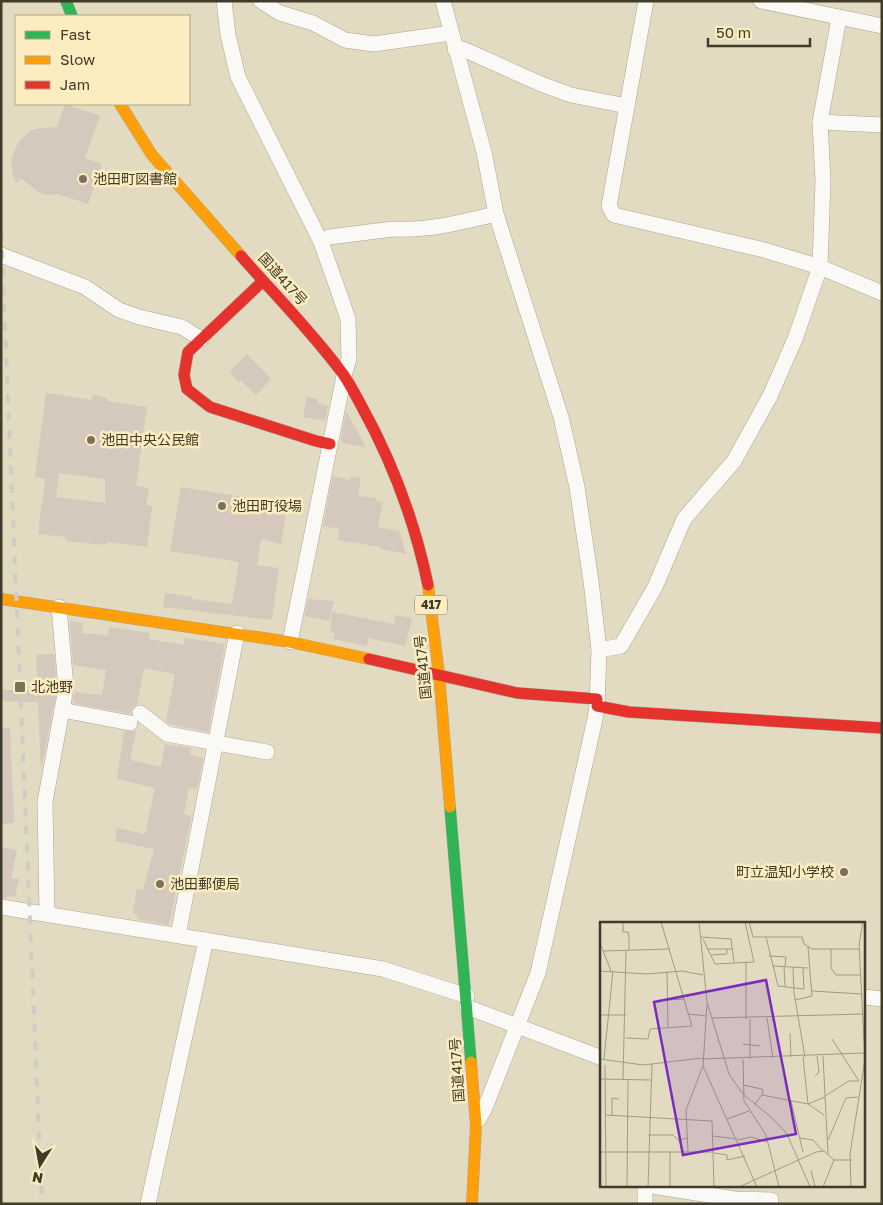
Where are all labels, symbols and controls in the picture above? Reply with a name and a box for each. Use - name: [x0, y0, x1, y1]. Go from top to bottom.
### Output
- legend: [15, 15, 190, 105]
- scale bar: [708, 15, 810, 47]
- text: 50 m: [716, 23, 751, 41]
- text: Fast: [60, 25, 91, 43]
- text: Slow: [60, 50, 95, 68]
- text: Jam: [60, 75, 90, 93]
- place label: 池田町図書館: [93, 170, 177, 187]
- marker: 池田町図書館: [77, 173, 89, 185]
- street label: 国道417号: [255, 249, 311, 308]
- place label: 池田中央公民館: [101, 431, 199, 448]
- marker: 池田中央公民館: [85, 434, 97, 446]
- place label: 池田町役場: [232, 497, 302, 514]
- marker: 池田町役場: [216, 500, 228, 512]
- road number: 417: [415, 596, 447, 614]
- street label: 国道417号: [411, 634, 434, 700]
- place label: 北池野: [31, 678, 73, 695]
- marker: 北池野: [13, 680, 27, 694]
- place label: 町立温知小学校: [736, 863, 834, 880]
- marker: 町立温知小学校: [838, 866, 850, 878]
- place label: 池田郵便局: [170, 875, 240, 892]
- marker: 池田郵便局: [154, 878, 166, 890]
- inset map: [600, 922, 866, 1188]
- street label: 国道417号: [446, 1037, 467, 1103]
- north arrow: [15, 1140, 65, 1190]
- text: N: [31, 1169, 44, 1188]

